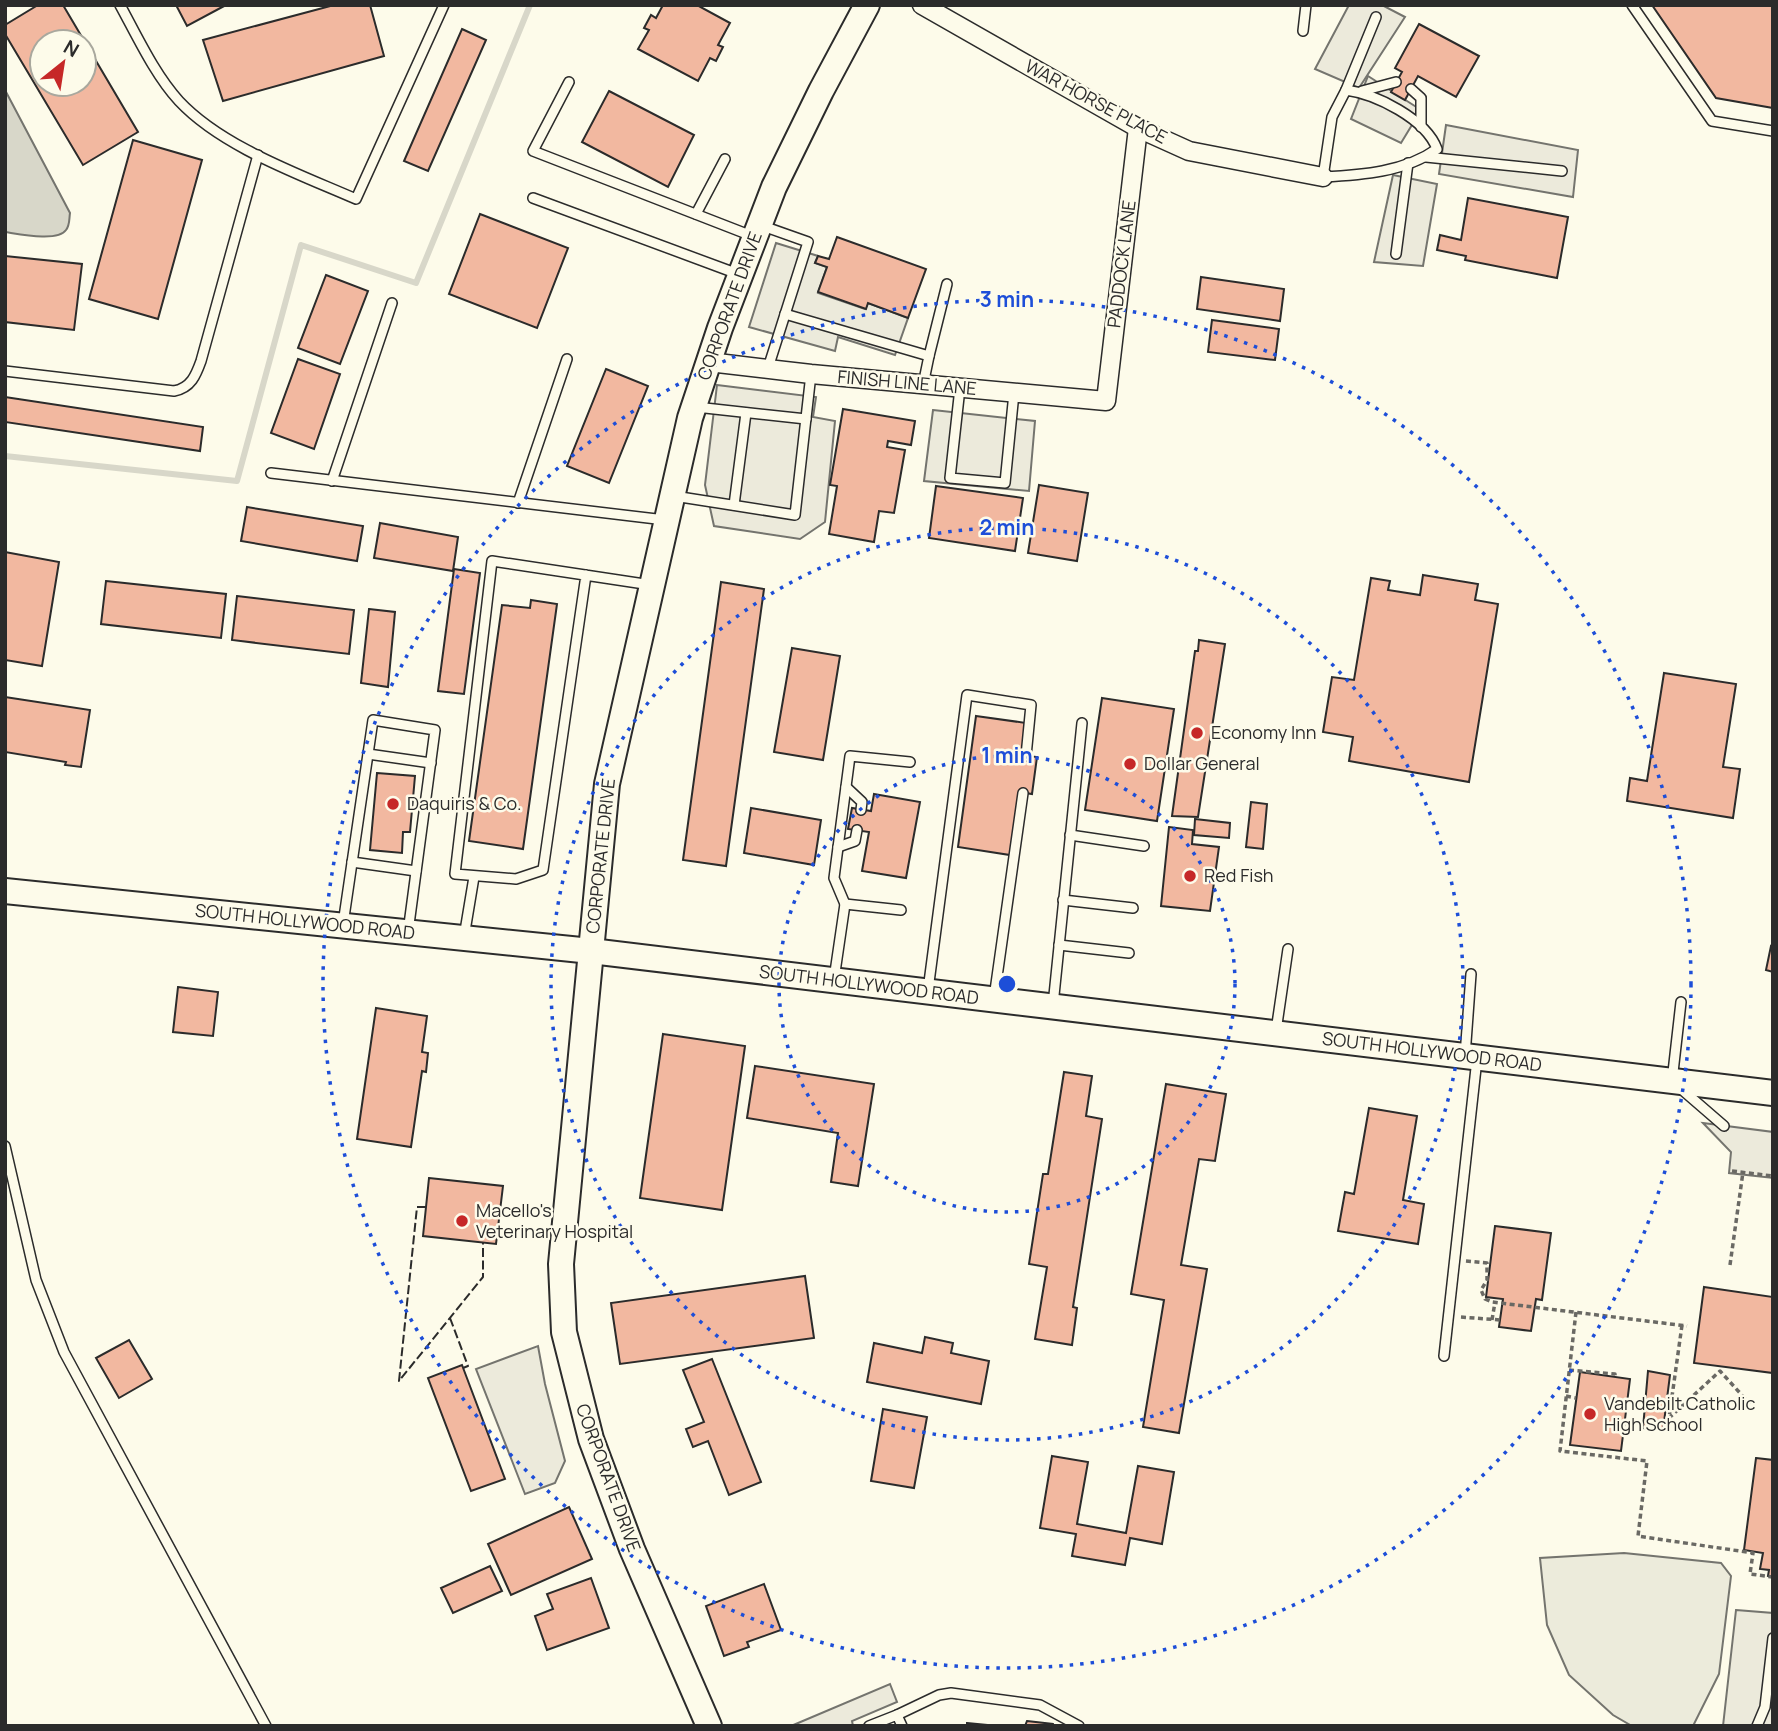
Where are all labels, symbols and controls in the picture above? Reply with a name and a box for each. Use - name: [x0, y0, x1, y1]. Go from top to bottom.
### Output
- north arrow: [28, 28, 98, 98]
- text: N: [59, 34, 84, 63]
- street label: WAR HORSE PLACE: [1021, 53, 1172, 149]
- street label: PADDOCK LANE: [1101, 199, 1141, 329]
- street label: CORPORATE DRIVE: [691, 228, 767, 383]
- text: 3 min: [980, 285, 1034, 313]
- street label: FINISH LINE LANE: [837, 364, 978, 400]
- text: 2 min: [980, 513, 1034, 541]
- place label: Economy Inn: [1211, 720, 1316, 744]
- marker: Economy Inn: [1189, 725, 1205, 741]
- text: 1 min: [981, 741, 1033, 769]
- place label: Dollar General: [1144, 751, 1260, 775]
- marker: Dollar General: [1122, 756, 1138, 772]
- street label: CORPORATE DRIVE: [580, 777, 620, 935]
- place label: Daquiris & Co.: [407, 791, 521, 815]
- marker: Daquiris & Co.: [385, 796, 401, 812]
- place label: Red Fish: [1204, 863, 1274, 887]
- marker: Red Fish: [1182, 868, 1198, 884]
- street label: SOUTH HOLLYWOOD ROAD: [194, 898, 416, 944]
- street label: SOUTH HOLLYWOOD ROAD: [758, 959, 980, 1009]
- centre of rings: [995, 972, 1019, 996]
- street label: SOUTH HOLLYWOOD ROAD: [1321, 1026, 1543, 1076]
- place label: Macello's Veterinary Hospital: [476, 1198, 633, 1243]
- marker: Macello's Veterinary Hospital: [454, 1213, 470, 1229]
- place label: Vandebilt Catholic High School: [1604, 1391, 1756, 1436]
- street label: CORPORATE DRIVE: [571, 1400, 647, 1555]
- marker: Vandebilt Catholic High School: [1582, 1406, 1598, 1422]

